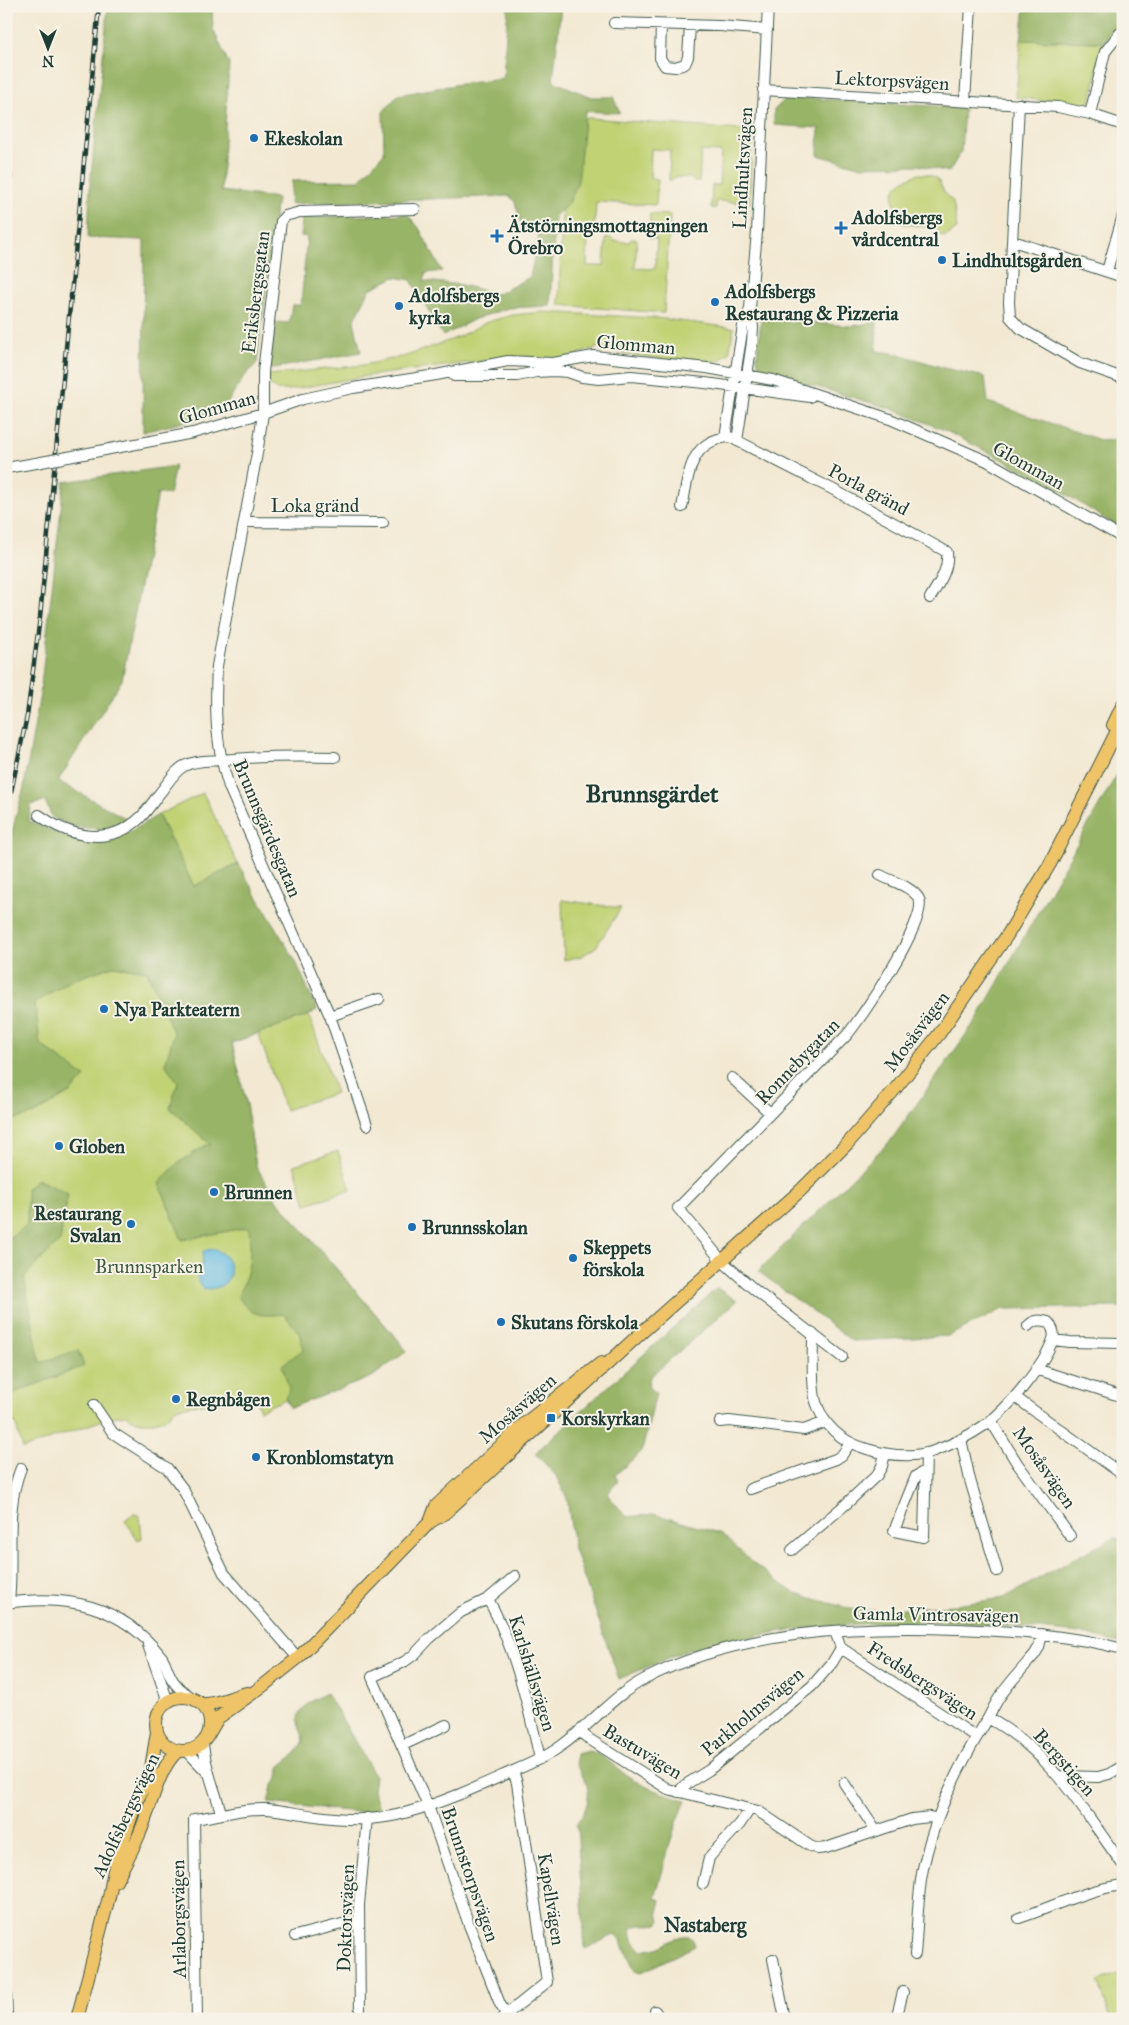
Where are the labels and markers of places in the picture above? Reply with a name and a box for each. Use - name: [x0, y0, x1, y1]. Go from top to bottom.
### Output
- place label: Ekeskolan: [264, 127, 343, 150]
- marker: Ekeskolan: [248, 132, 260, 144]
- place label: Adolfsbergs vårdcentral: [850, 206, 942, 251]
- place label: Ätstörningsmottagningen Örebro: [506, 214, 709, 259]
- marker: Adolfsbergs vårdcentral: [834, 221, 848, 235]
- marker: Ätstörningsmottagningen Örebro: [490, 229, 504, 243]
- place label: Lindhultsgården: [952, 249, 1083, 273]
- marker: Lindhultsgården: [936, 254, 948, 266]
- place label: Adolfsbergs Restaurang & Pizzeria: [723, 280, 899, 326]
- place label: Adolfsbergs kyrka: [407, 284, 499, 330]
- marker: Adolfsbergs Restaurang & Pizzeria: [709, 296, 721, 308]
- marker: Adolfsbergs kyrka: [393, 300, 405, 312]
- place label: Nya Parkteatern: [114, 998, 240, 1022]
- marker: Nya Parkteatern: [98, 1003, 110, 1015]
- place label: Globen: [69, 1135, 126, 1158]
- marker: Globen: [53, 1140, 65, 1152]
- place label: Brunnen: [224, 1181, 293, 1204]
- marker: Brunnen: [208, 1186, 220, 1198]
- place label: Restaurang Svalan: [34, 1202, 122, 1247]
- place label: Brunnsskolan: [422, 1216, 529, 1239]
- marker: Restaurang Svalan: [125, 1218, 137, 1230]
- marker: Brunnsskolan: [406, 1221, 418, 1233]
- place label: Skeppets förskola: [582, 1236, 651, 1281]
- marker: Skeppets förskola: [567, 1252, 579, 1264]
- place label: Skutans förskola: [511, 1311, 639, 1334]
- marker: Skutans förskola: [495, 1316, 507, 1328]
- place label: Regnbågen: [186, 1388, 271, 1412]
- marker: Regnbågen: [170, 1393, 182, 1405]
- place label: Korskyrkan: [561, 1407, 650, 1431]
- marker: Korskyrkan: [545, 1412, 557, 1424]
- place label: Kronblomstatyn: [266, 1446, 395, 1470]
- marker: Kronblomstatyn: [250, 1451, 262, 1463]

